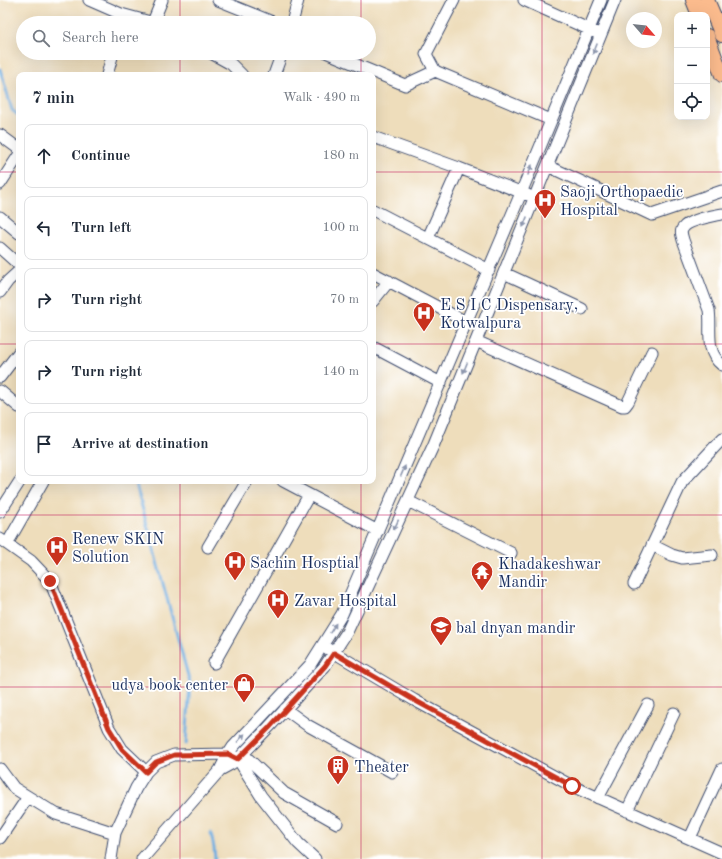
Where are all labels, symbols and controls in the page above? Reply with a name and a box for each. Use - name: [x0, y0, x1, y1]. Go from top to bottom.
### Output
- north arrow: [626, 12, 662, 48]
- map controls: [674, 12, 710, 120]
- button: +: [674, 12, 710, 48]
- search box: [16, 16, 376, 60]
- icon: search: [30, 27, 52, 49]
- text: Search here: [62, 31, 139, 46]
- one-way arrow: [592, 44, 598, 56]
- button: −: [674, 48, 710, 84]
- button: locate: [674, 84, 710, 120]
- text: 7 min: [32, 90, 75, 107]
- text: Walk · 490 m: [283, 91, 360, 104]
- icon: ahead: [33, 145, 55, 167]
- text: Continue: [71, 149, 130, 164]
- text: 180 m: [322, 149, 359, 162]
- one-way arrow: [528, 164, 534, 176]
- place label: Saoji Orthopaedic Hospital: [560, 185, 683, 219]
- hospital icon: Saoji Orthopaedic Hospital: [532, 187, 558, 220]
- one-way arrow: [522, 216, 528, 228]
- icon: left: [33, 217, 55, 239]
- text: Turn left: [71, 221, 131, 236]
- text: 100 m: [322, 221, 359, 234]
- icon: right: [33, 289, 55, 311]
- text: Turn right: [71, 293, 142, 308]
- text: 70 m: [330, 293, 359, 306]
- place label: E S I C Dispensary, Kotwalpura: [440, 298, 578, 332]
- hospital icon: E S I C Dispensary, Kotwalpura: [411, 300, 437, 333]
- icon: right: [33, 361, 55, 383]
- one-way arrow: [462, 362, 468, 374]
- text: Turn right: [71, 365, 142, 380]
- text: 140 m: [322, 365, 359, 378]
- icon: arrive: [33, 433, 55, 455]
- text: Arrive at destination: [71, 437, 209, 452]
- one-way arrow: [401, 464, 407, 476]
- one-way arrow: [393, 520, 399, 532]
- place label: Renew SKIN Solution: [72, 532, 164, 566]
- hospital icon: Renew SKIN Solution: [44, 534, 70, 567]
- hospital icon: Sachin Hosptial: [222, 549, 248, 582]
- place label: Sachin Hosptial: [250, 556, 359, 572]
- place label: Khadakeshwar Mandir: [498, 557, 601, 591]
- temple icon: Khadakeshwar Mandir: [469, 559, 495, 592]
- route end: [41, 572, 59, 590]
- hospital icon: Zavar Hospital: [265, 587, 291, 620]
- place label: Zavar Hospital: [294, 594, 397, 610]
- school or university icon: bal dnyan mandir: [428, 614, 454, 647]
- place label: bal dnyan mandir: [456, 621, 576, 637]
- one-way arrow: [330, 622, 337, 634]
- shop icon: udya book center: [231, 671, 257, 704]
- place label: udya book center: [111, 678, 228, 694]
- one-way arrow: [237, 733, 246, 743]
- building icon: Theater: [325, 753, 351, 786]
- place label: Theater: [354, 760, 409, 776]
- route start: [563, 777, 581, 795]

